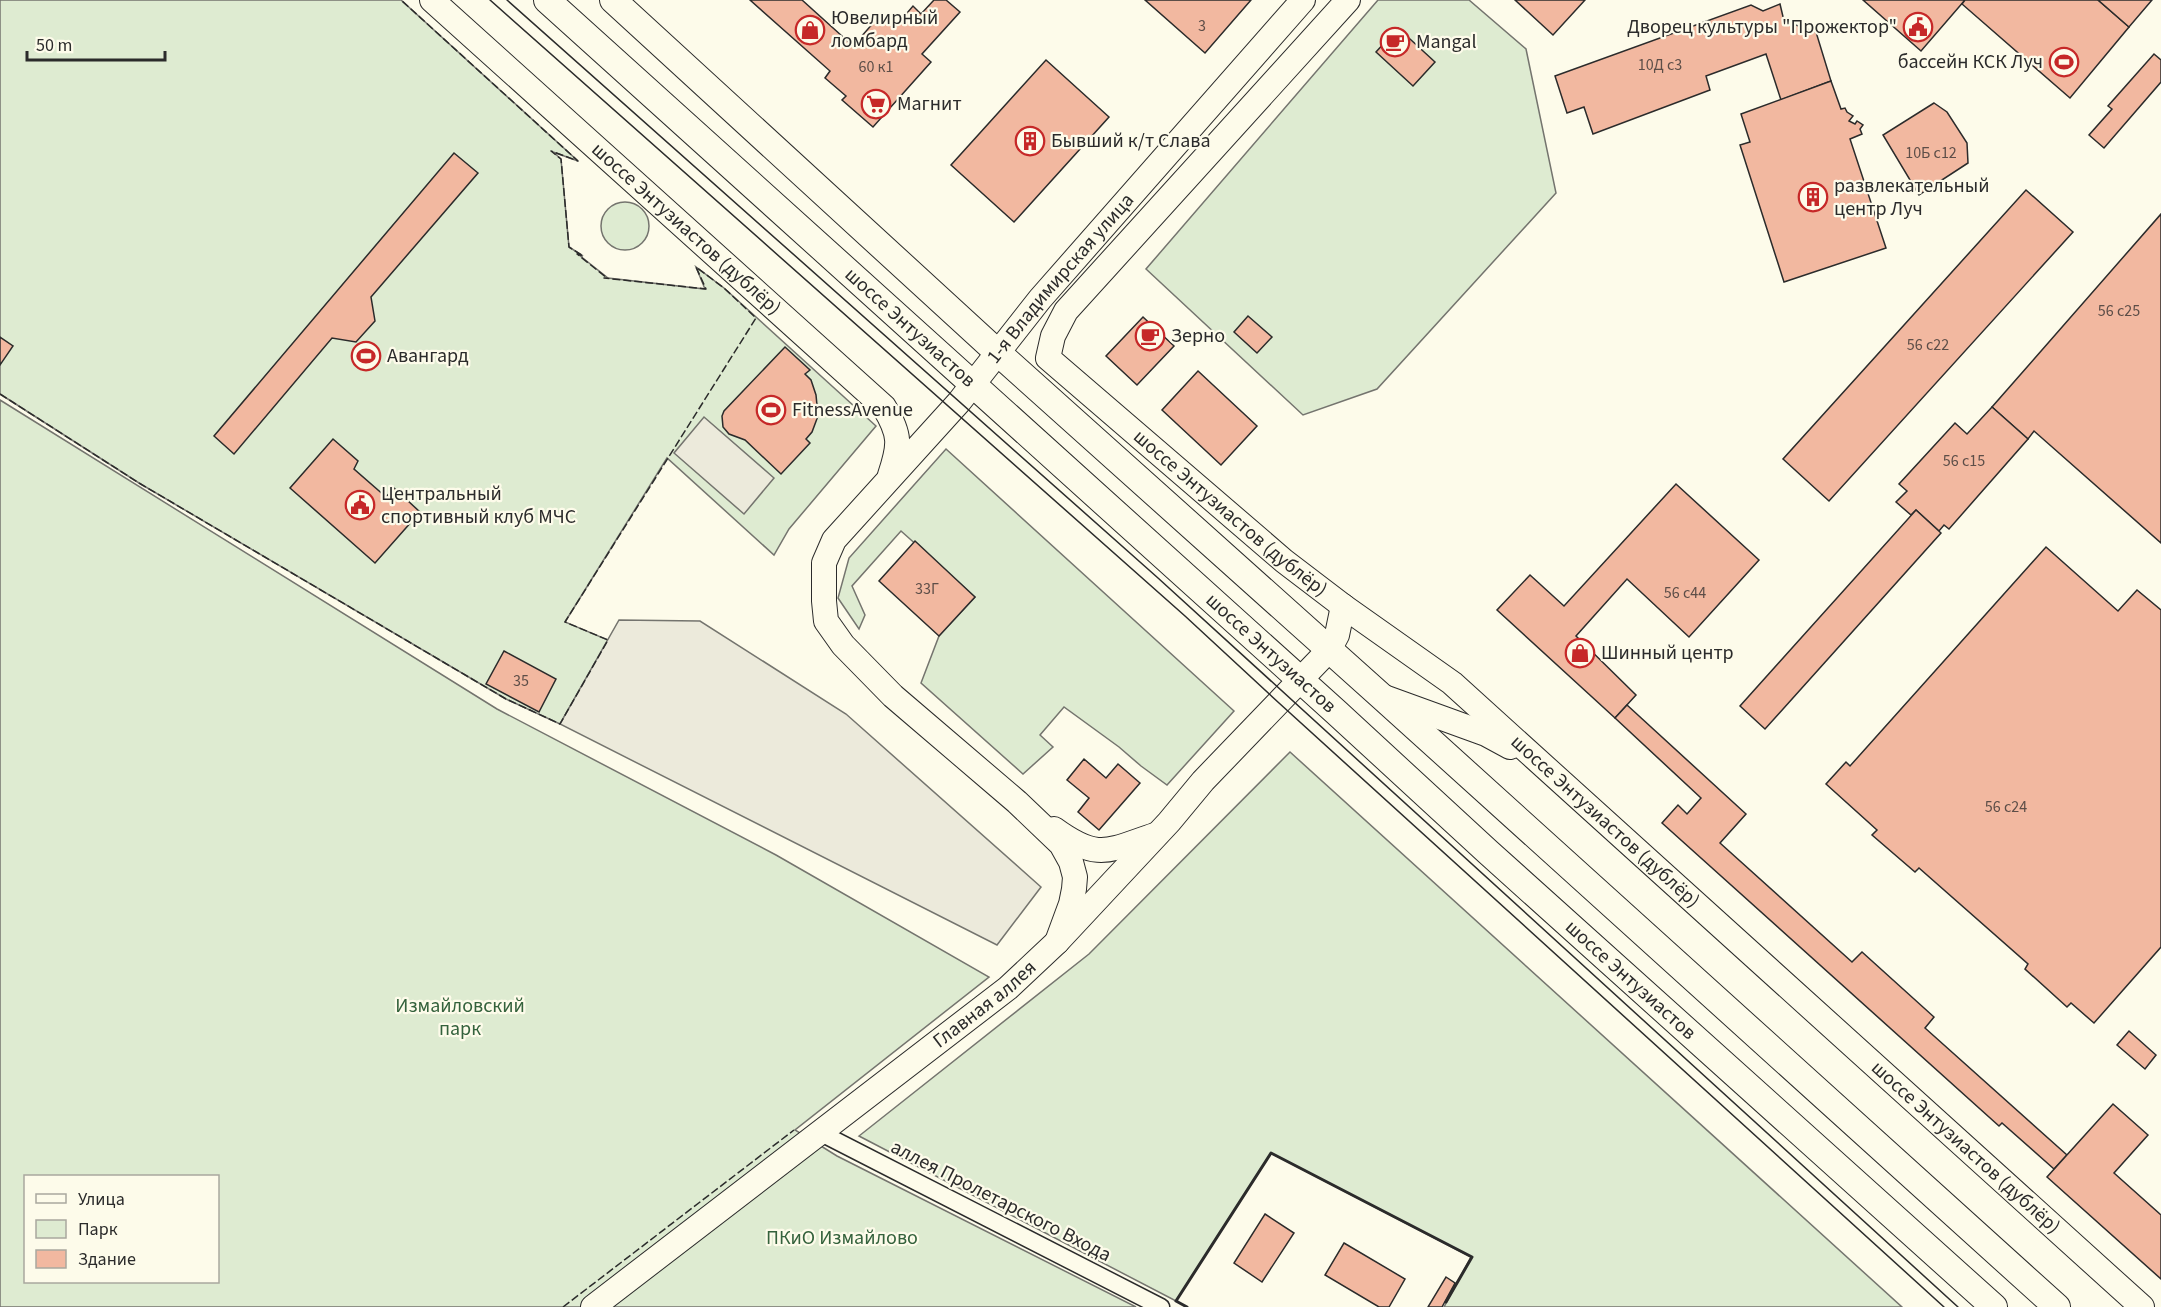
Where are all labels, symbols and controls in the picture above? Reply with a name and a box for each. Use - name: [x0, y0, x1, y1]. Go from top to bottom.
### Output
- place label: Ювелирный ломбард: [831, 4, 938, 55]
- public building icon: Дворец культуры "Прожектор": [1902, 11, 1934, 43]
- place label: Дворец культуры "Прожектор": [1627, 13, 1897, 41]
- shop icon: Ювелирный ломбард: [794, 14, 826, 46]
- house number: 3: [1198, 15, 1206, 37]
- scale bar: [27, 24, 165, 62]
- cafe icon: Mangal: [1379, 26, 1411, 58]
- place label: Mangal: [1416, 28, 1477, 56]
- text: 50 m: [36, 33, 72, 58]
- sports icon: бассейн КСК Луч: [2048, 46, 2080, 78]
- place label: бассейн КСК Луч: [1898, 48, 2043, 76]
- house number: 10Д с3: [1638, 54, 1682, 76]
- house number: 60 к1: [859, 56, 894, 78]
- supermarket icon: Магнит: [860, 88, 892, 120]
- place label: Магнит: [897, 90, 962, 118]
- building icon: Бывший к/т Слава: [1014, 125, 1046, 157]
- place label: Бывший к/т Слава: [1051, 127, 1210, 155]
- street label: шоссе Энтузиастов (дублёр): [585, 136, 787, 322]
- house number: 10Б с12: [1905, 142, 1957, 164]
- place label: развлекательный центр Луч: [1834, 172, 1990, 223]
- building icon: развлекательный центр Луч: [1797, 181, 1829, 213]
- street label: 1-я Владимирская улица: [980, 187, 1141, 370]
- street label: шоссе Энтузиастов: [838, 261, 982, 394]
- house number: 56 с25: [2098, 300, 2140, 322]
- cafe icon: Зерно: [1134, 320, 1166, 352]
- place label: Зерно: [1171, 322, 1225, 350]
- house number: 56 с22: [1907, 334, 1949, 356]
- sports icon: Авангард: [350, 340, 382, 372]
- place label: Авангард: [387, 342, 469, 370]
- sports icon: FitnessAvenue: [755, 394, 787, 426]
- place label: FitnessAvenue: [792, 396, 913, 424]
- street label: шоссе Энтузиастов (дублёр): [1127, 423, 1333, 603]
- house number: 56 с15: [1943, 450, 1985, 472]
- place label: Центральный спортивный клуб МЧС: [381, 480, 576, 531]
- public building icon: Центральный спортивный клуб МЧС: [344, 489, 376, 521]
- house number: 33Г: [915, 578, 939, 600]
- house number: 56 с44: [1664, 582, 1706, 604]
- street label: шоссе Энтузиастов: [1199, 587, 1342, 720]
- shop icon: Шинный центр: [1564, 637, 1596, 669]
- place label: Шинный центр: [1601, 639, 1734, 667]
- house number: 35: [513, 670, 529, 692]
- street label: шоссе Энтузиастов (дублёр): [1504, 729, 1706, 914]
- house number: 56 с24: [1985, 796, 2027, 818]
- street label: шоссе Энтузиастов: [1559, 914, 1702, 1047]
- street label: Главная аллея: [927, 954, 1043, 1055]
- park label: Измайловский парк: [395, 992, 525, 1043]
- street label: шоссе Энтузиастов (дублёр): [1865, 1054, 2066, 1240]
- street label: аллея Пролетарского Входа: [886, 1133, 1116, 1269]
- legend: [24, 1175, 219, 1283]
- text: Улица: [78, 1187, 125, 1212]
- text: Парк: [78, 1217, 118, 1242]
- park label: ПКиО Измайлово: [766, 1224, 918, 1252]
- text: Здание: [78, 1247, 136, 1272]

